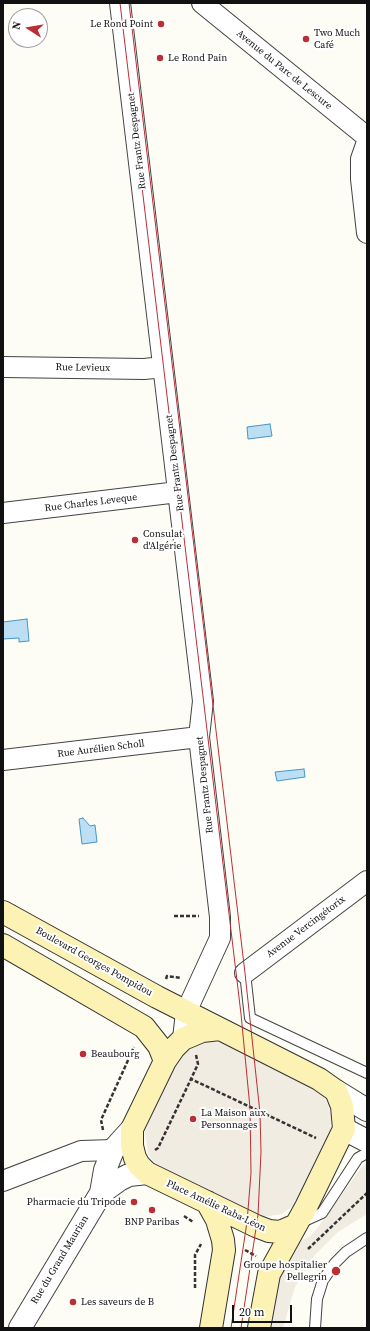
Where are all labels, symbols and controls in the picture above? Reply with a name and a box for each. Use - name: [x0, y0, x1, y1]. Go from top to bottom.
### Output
- north arrow: [8, 8, 48, 48]
- place label: Le Rond Point: [90, 18, 153, 30]
- marker: Le Rond Point: [156, 19, 166, 29]
- text: N: [9, 20, 25, 31]
- place label: Two Much Café: [314, 27, 360, 50]
- street label: Avenue du Parc de Lescure: [234, 28, 334, 112]
- marker: Two Much Café: [301, 34, 311, 44]
- place label: Le Rond Pain: [168, 52, 227, 64]
- marker: Le Rond Pain: [155, 53, 165, 63]
- street label: Rue Frantz Despagnet: [125, 92, 149, 190]
- street label: Rue Levieux: [56, 362, 110, 374]
- street label: Rue Frantz Despagnet: [163, 414, 187, 512]
- street label: Rue Charles Leveque: [44, 491, 138, 515]
- place label: Consulat d'Algérie: [143, 528, 182, 552]
- marker: Consulat d'Algérie: [130, 535, 140, 545]
- street label: Rue Frantz Despagnet: [194, 736, 216, 834]
- street label: Rue Aurélien Scholl: [57, 738, 145, 760]
- street label: Avenue Vercingétorix: [264, 893, 348, 961]
- street label: Boulevard Georges Pompidou: [34, 925, 154, 999]
- place label: Beaubourg: [91, 1048, 140, 1060]
- marker: Beaubourg: [78, 1049, 88, 1059]
- place label: La Maison aux Personnages: [201, 1107, 266, 1130]
- marker: La Maison aux Personnages: [188, 1114, 198, 1124]
- street label: Place Amélie Raba-Léon: [164, 1178, 268, 1234]
- place label: Pharmacie du Tripode: [27, 1196, 126, 1208]
- marker: Pharmacie du Tripode: [129, 1197, 139, 1207]
- marker: BNP Paribas: [147, 1205, 157, 1215]
- street label: Rue du Grand Maurian: [29, 1213, 91, 1307]
- place label: BNP Paribas: [125, 1216, 179, 1228]
- place label: Groupe hospitalier Pellegrin: [243, 1259, 327, 1282]
- marker: Groupe hospitalier Pellegrin: [330, 1265, 342, 1277]
- place label: Les saveurs de B: [81, 1296, 154, 1308]
- marker: Les saveurs de B: [68, 1297, 78, 1307]
- scale bar: [234, 1297, 294, 1323]
- text: 20 m: [239, 1304, 265, 1320]

